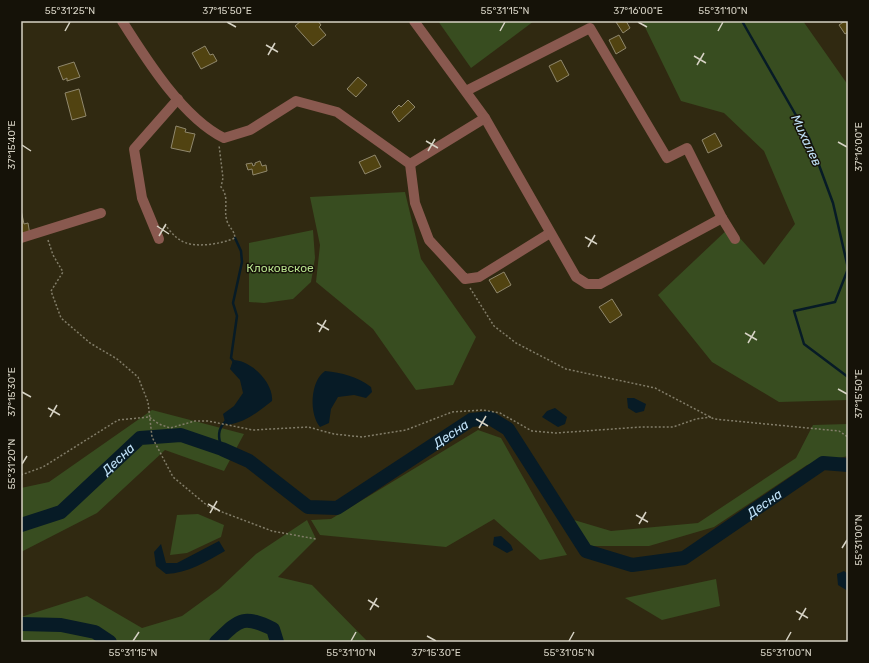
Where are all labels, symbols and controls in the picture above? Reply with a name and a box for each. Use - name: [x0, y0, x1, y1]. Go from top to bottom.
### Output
- text: 55°31'25"N: [45, 5, 95, 17]
- text: 37°15'50"E: [202, 5, 252, 17]
- text: 55°31'15"N: [481, 5, 530, 17]
- text: 37°16'00"E: [613, 5, 663, 17]
- text: 55°31'10"N: [698, 5, 748, 17]
- water label: Михалев: [788, 112, 825, 168]
- text: 37°15'40"E: [6, 120, 18, 170]
- text: 37°16'00"E: [853, 122, 865, 172]
- park label: Клоковское: [246, 261, 314, 275]
- text: 37°15'30"E: [6, 367, 18, 417]
- text: 37°15'50"E: [853, 369, 865, 419]
- water label: Десна: [429, 417, 472, 451]
- text: 55°31'20"N: [6, 438, 18, 489]
- water label: Десна: [98, 440, 138, 479]
- water label: Десна: [743, 486, 785, 522]
- text: 55°31'00"N: [853, 514, 865, 566]
- text: 55°31'15"N: [109, 647, 158, 659]
- text: 55°31'10"N: [326, 647, 376, 659]
- text: 37°15'30"E: [411, 647, 461, 659]
- text: 55°31'05"N: [543, 647, 595, 659]
- text: 55°31'00"N: [760, 647, 812, 659]

